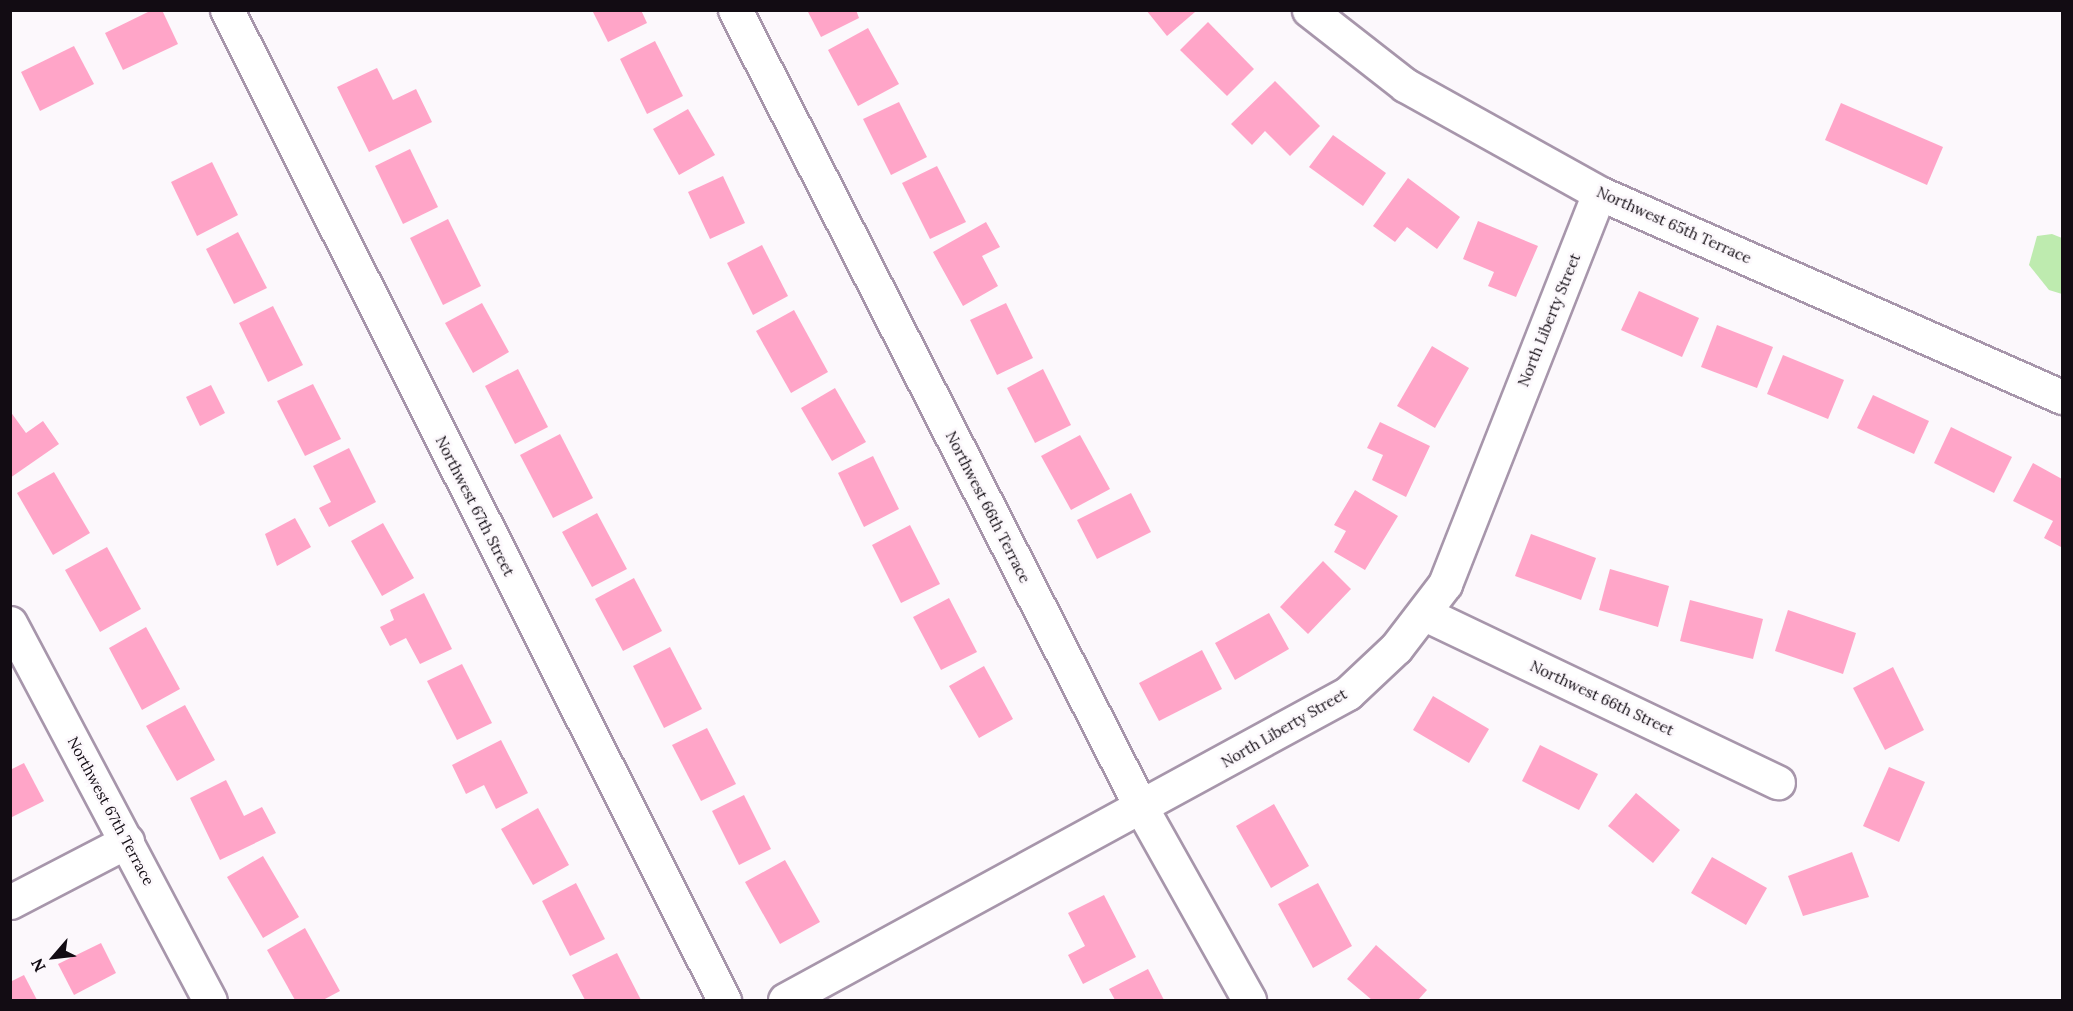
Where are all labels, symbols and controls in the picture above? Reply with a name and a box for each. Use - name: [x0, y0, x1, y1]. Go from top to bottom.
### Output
- street label: Northwest 65th Terrace: [1594, 183, 1754, 267]
- street label: North Liberty Street: [1514, 251, 1584, 389]
- street label: Northwest 66th Terrace: [942, 428, 1034, 586]
- street label: Northwest 67th Street: [432, 433, 518, 579]
- street label: Northwest 66th Street: [1527, 657, 1677, 739]
- street label: North Liberty Street: [1218, 685, 1350, 771]
- street label: Northwest 67th Terrace: [64, 734, 158, 888]
- north arrow: [24, 927, 84, 987]
- text: N: [26, 955, 50, 976]

